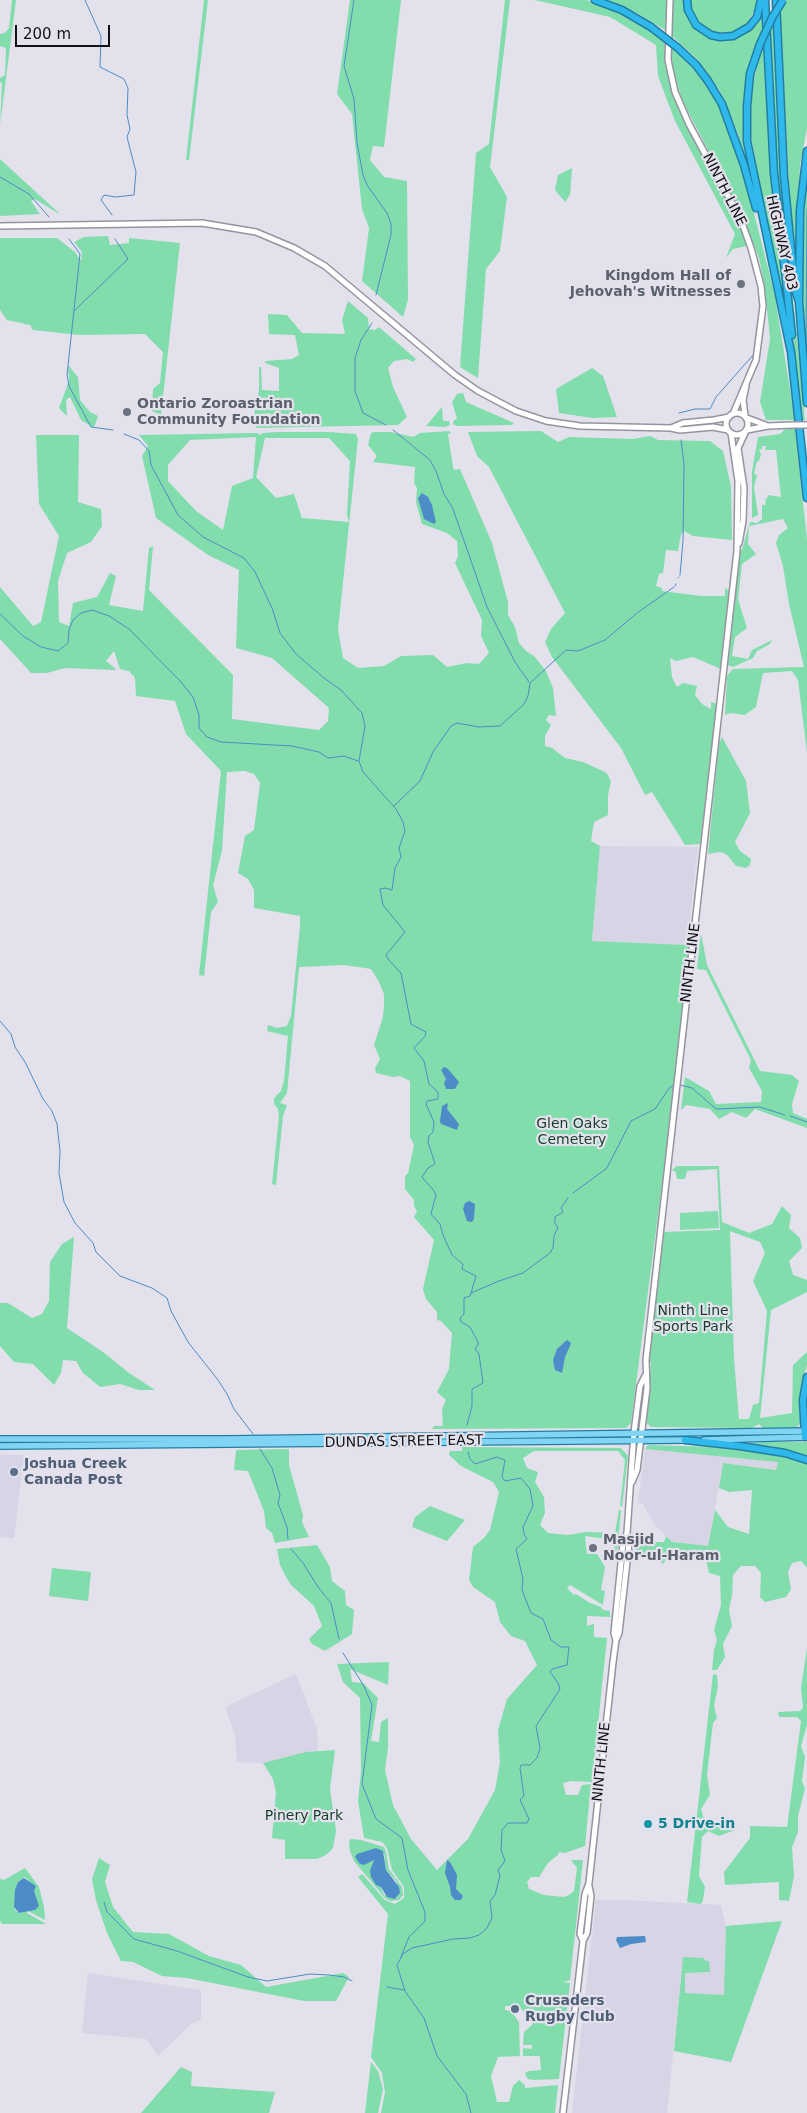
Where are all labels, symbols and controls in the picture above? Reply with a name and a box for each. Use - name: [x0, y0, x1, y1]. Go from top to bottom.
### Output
- scale bar: [18, 15, 112, 47]
- text: 200 m: [23, 25, 71, 43]
- street label: NINTH LINE: [698, 151, 750, 229]
- street label: HIGHWAY 403: [762, 194, 800, 292]
- place label: Kingdom Hall of Jehovah's Witnesses: [570, 268, 731, 300]
- marker: Kingdom Hall of Jehovah's Witnesses: [735, 278, 747, 290]
- place label: Ontario Zoroastrian Community Foundation: [137, 396, 321, 428]
- marker: Ontario Zoroastrian Community Foundation: [121, 406, 133, 418]
- street label: NINTH LINE: [678, 922, 704, 1004]
- park label: Glen Oaks Cemetery: [536, 1116, 608, 1148]
- park label: Ninth Line Sports Park: [653, 1303, 733, 1335]
- street label: DUNDAS STREET EAST: [325, 1432, 483, 1452]
- place label: Joshua Creek Canada Post: [24, 1456, 127, 1488]
- marker: Joshua Creek Canada Post: [8, 1466, 20, 1478]
- place label: Masjid Noor-ul-Haram: [603, 1532, 719, 1564]
- marker: Masjid Noor-ul-Haram: [587, 1542, 599, 1554]
- street label: NINTH LINE: [589, 1721, 615, 1803]
- park label: Pinery Park: [265, 1808, 343, 1824]
- place label: 5 Drive-in: [658, 1816, 735, 1832]
- marker: 5 Drive-in: [642, 1818, 654, 1830]
- place label: Crusaders Rugby Club: [525, 1993, 615, 2025]
- marker: Crusaders Rugby Club: [509, 2003, 521, 2015]

